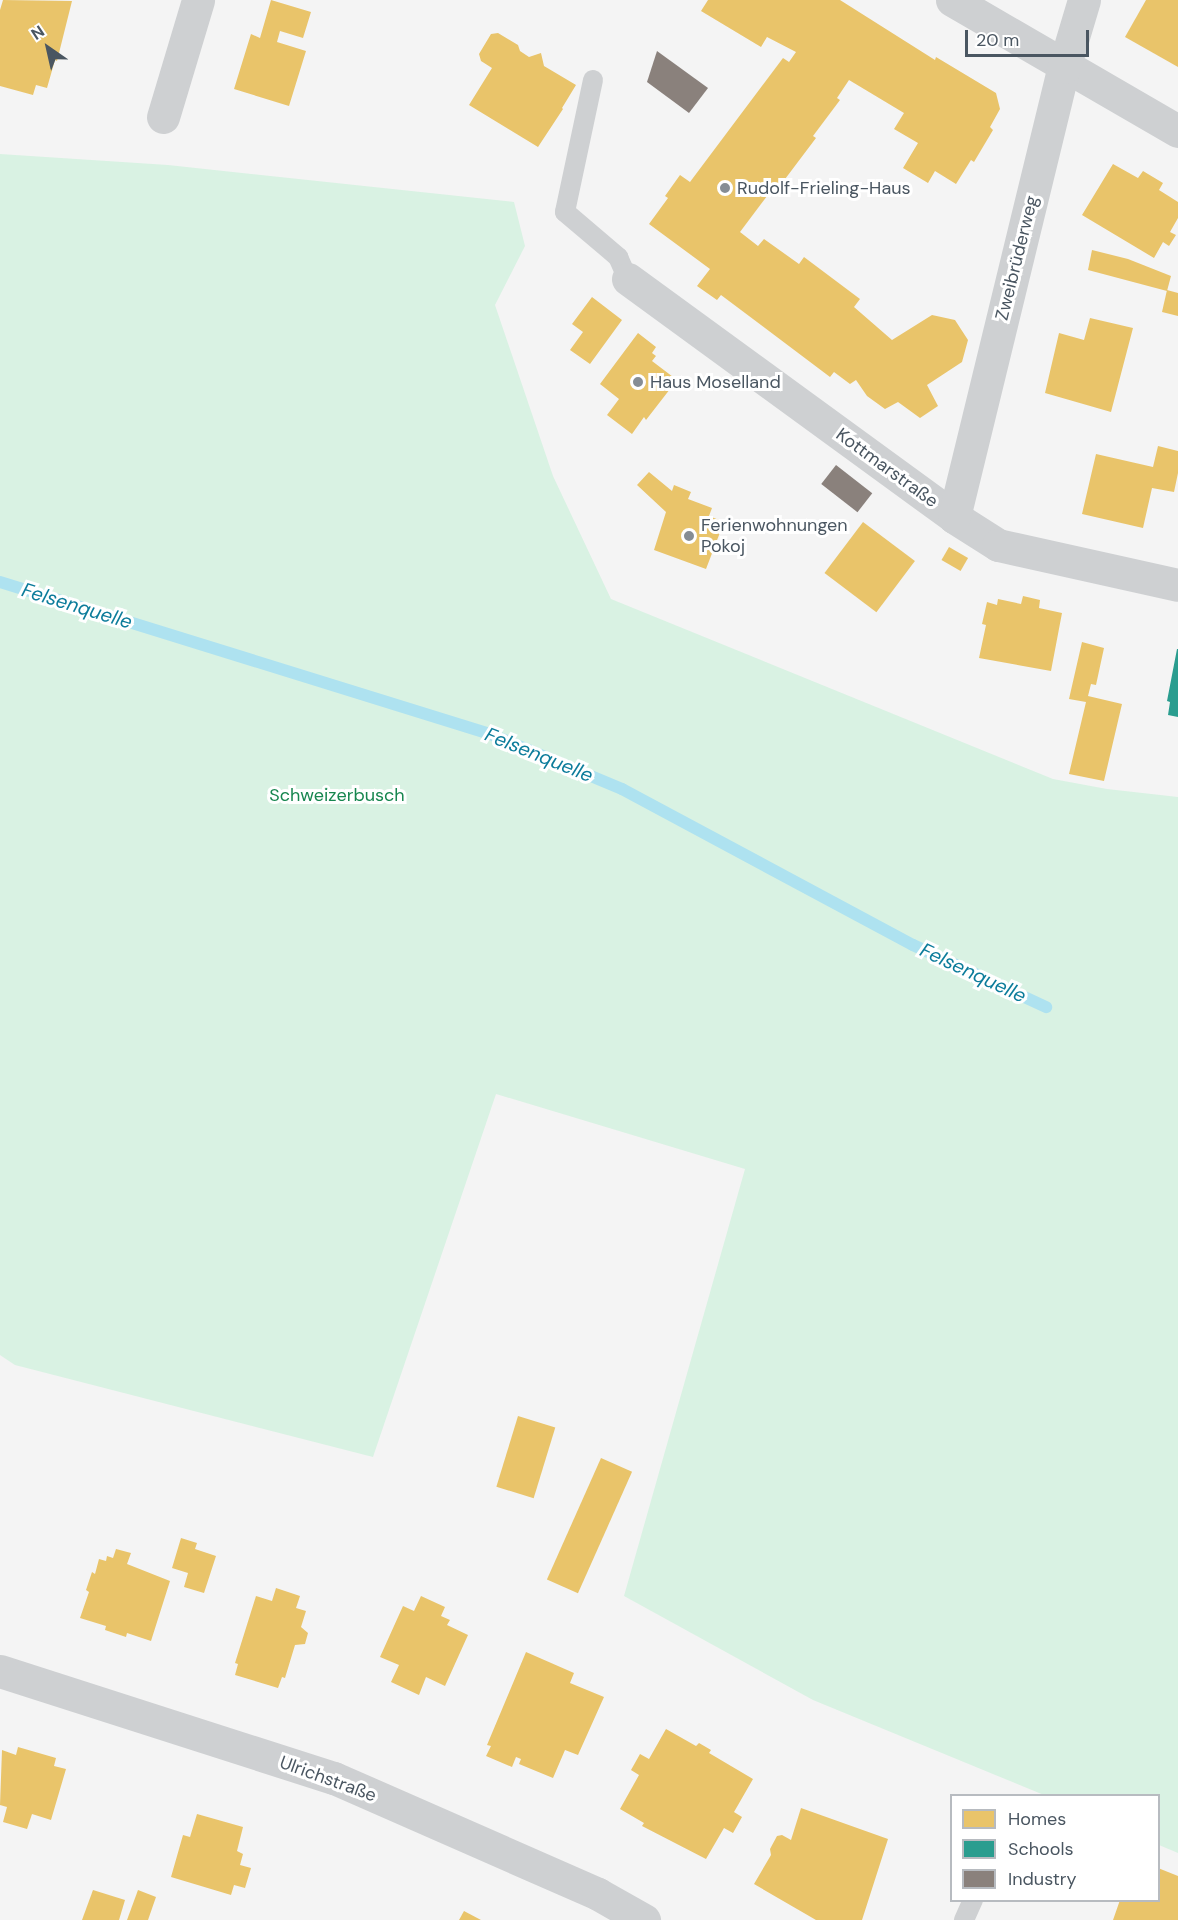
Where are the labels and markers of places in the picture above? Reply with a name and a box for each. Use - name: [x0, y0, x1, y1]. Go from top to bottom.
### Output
- place label: Rudolf-Frieling-Haus: [737, 177, 911, 199]
- marker: Rudolf-Frieling-Haus: [718, 181, 732, 195]
- place label: Haus Moselland: [650, 371, 781, 393]
- marker: Haus Moselland: [631, 375, 645, 389]
- place label: Ferienwohnungen Pokoj: [701, 515, 848, 558]
- marker: Ferienwohnungen Pokoj: [682, 529, 696, 543]

